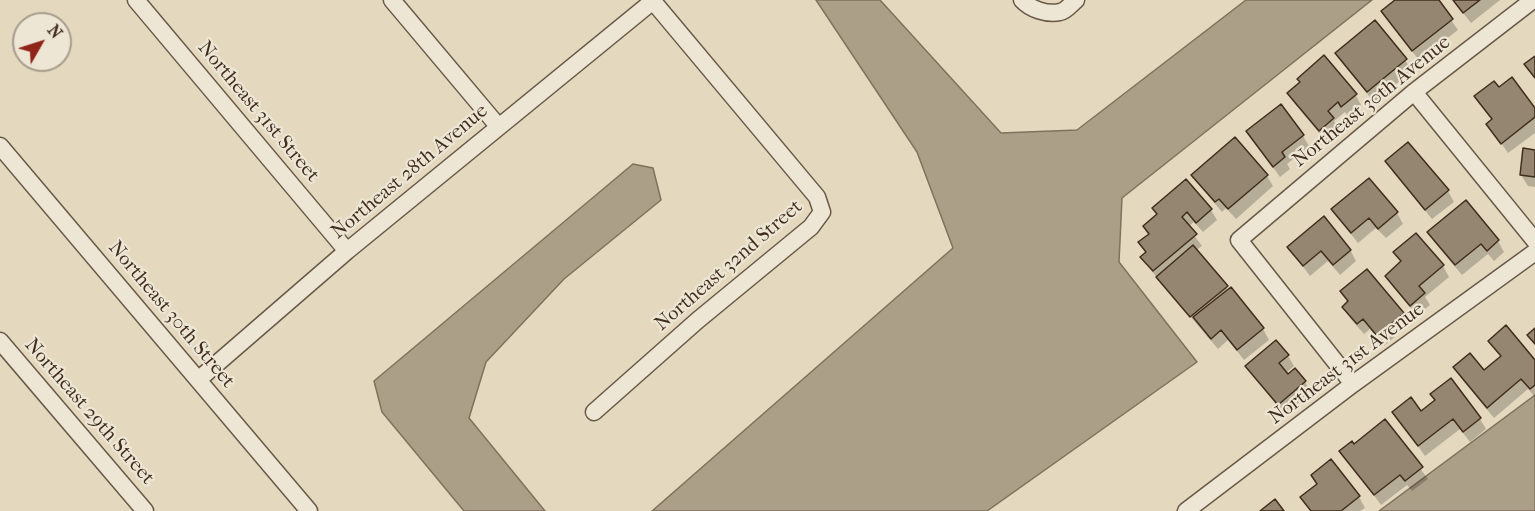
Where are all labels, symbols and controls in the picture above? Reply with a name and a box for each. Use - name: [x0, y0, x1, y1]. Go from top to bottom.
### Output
- north arrow: [12, 12, 72, 72]
- text: N: [44, 21, 66, 42]
- street label: Northeast 30th Avenue: [1288, 31, 1456, 173]
- street label: Northeast 31st Street: [192, 37, 324, 187]
- street label: Northeast 28th Avenue: [327, 99, 493, 245]
- street label: Northeast 32nd Street: [650, 195, 808, 337]
- street label: Northeast 30th Street: [103, 237, 239, 393]
- street label: Northeast 31st Avenue: [1265, 298, 1429, 430]
- street label: Northeast 29th Street: [19, 334, 159, 490]

